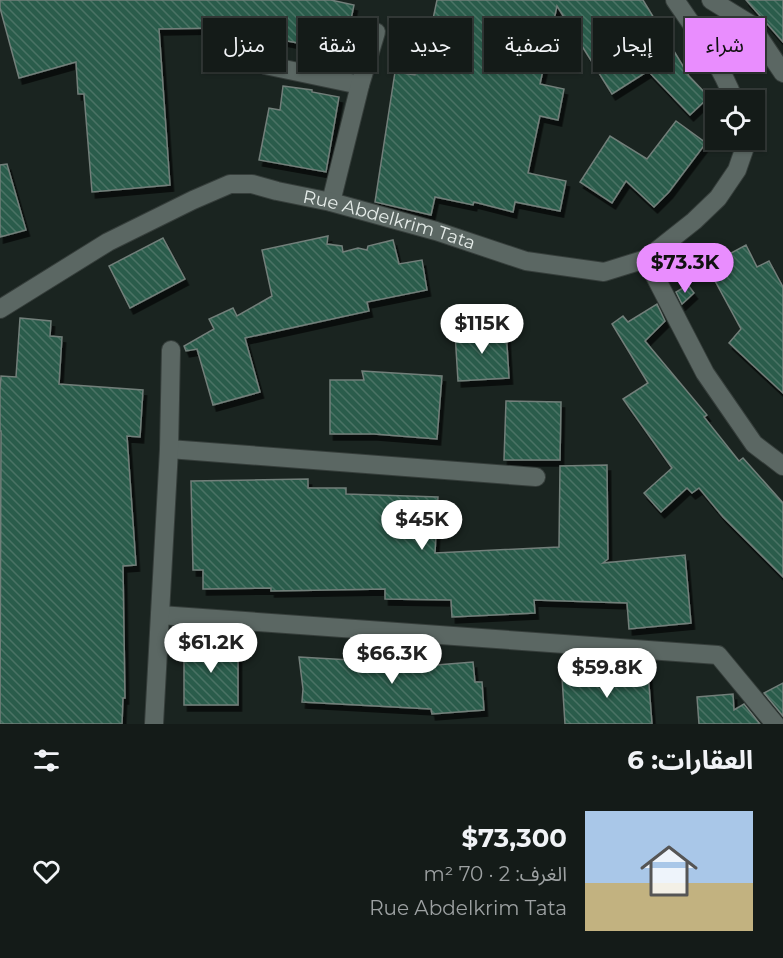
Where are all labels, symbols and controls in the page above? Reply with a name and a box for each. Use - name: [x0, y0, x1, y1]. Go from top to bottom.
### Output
- chip: منزل: [203, 18, 286, 72]
- chip: شقة: [298, 18, 377, 72]
- chip: جديد: [389, 18, 472, 72]
- chip: تصفية: [484, 18, 581, 72]
- chip: إيجار: [593, 18, 673, 72]
- chip: شراء: [685, 18, 765, 72]
- map controls: [705, 90, 765, 150]
- button: locate: [705, 90, 765, 150]
- street label: Rue Abdelkrim Tata: [301, 186, 478, 254]
- pin: $73.3K: [636, 243, 734, 294]
- text: $73.3K: [651, 250, 719, 274]
- pin: $115K: [440, 304, 524, 355]
- text: $115K: [455, 311, 509, 335]
- pin: $45K: [386, 500, 458, 551]
- text: $45K: [395, 507, 449, 531]
- pin: $61.2K: [162, 623, 260, 674]
- text: $61.2K: [178, 630, 244, 654]
- pin: $66.3K: [343, 634, 441, 685]
- text: $66.3K: [357, 641, 427, 665]
- pin: $59.8K: [558, 648, 656, 699]
- text: $59.8K: [572, 655, 642, 679]
- icon: filters: [30, 744, 63, 777]
- text: العقارات: 6: [627, 744, 753, 776]
- text: $73,300: [462, 822, 567, 854]
- icon: home: [633, 835, 705, 907]
- icon: heart: [30, 855, 63, 888]
- text: الغرف: 2 · 70 m²: [424, 862, 567, 886]
- text: Rue Abdelkrim Tata: [369, 896, 567, 920]

